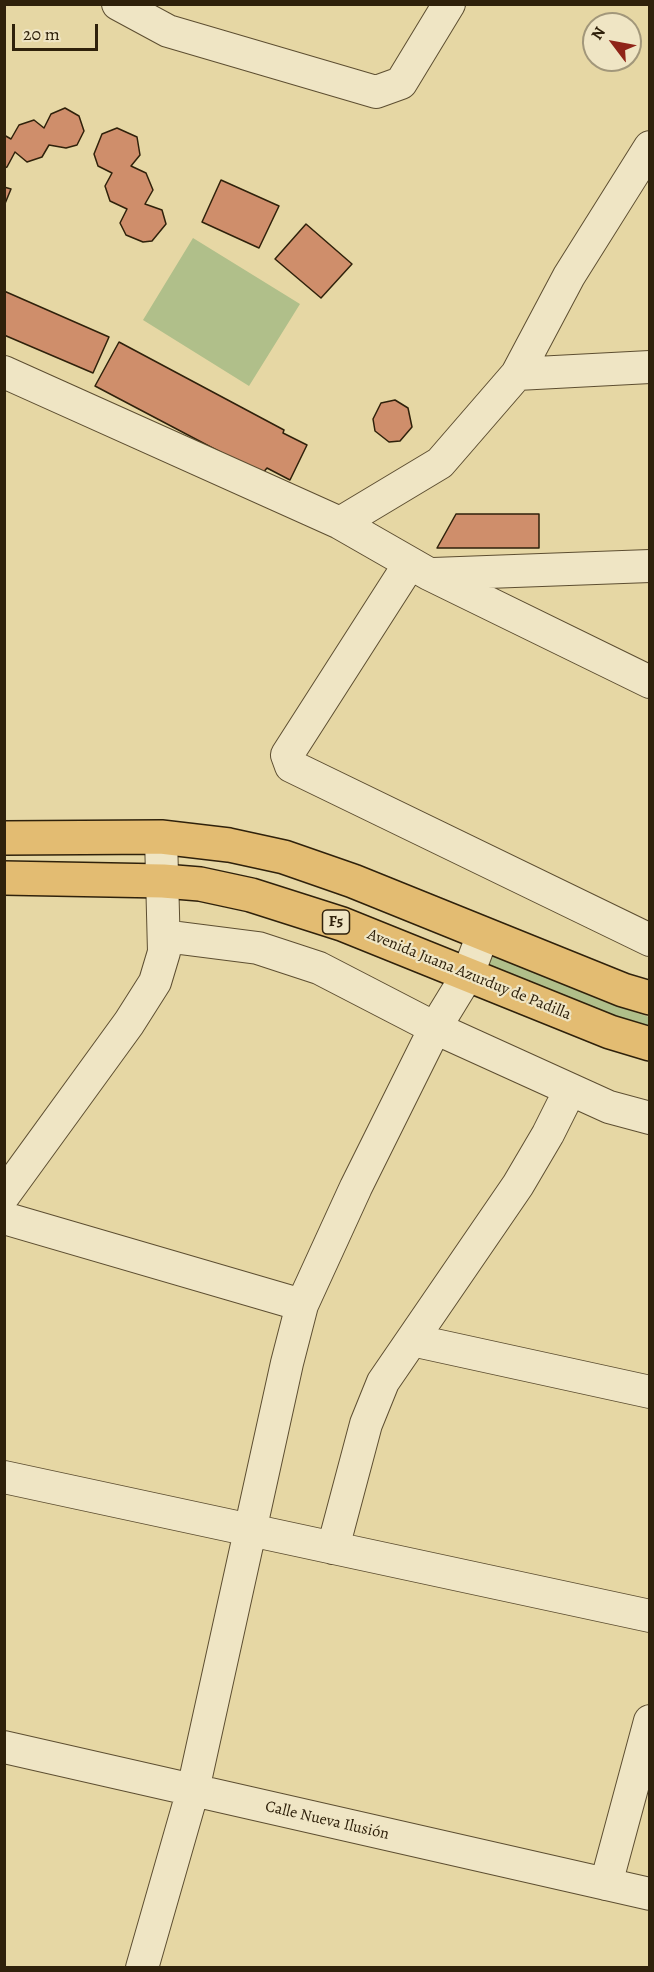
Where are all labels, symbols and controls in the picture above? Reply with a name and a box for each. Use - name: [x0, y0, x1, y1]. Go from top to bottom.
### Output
- scale bar: [15, 12, 100, 50]
- north arrow: [582, 12, 642, 72]
- text: 20 m: [23, 22, 60, 46]
- text: N: [586, 23, 611, 44]
- road number: F5: [322, 910, 350, 934]
- street label: Avenida Juana Azurduy de Padilla: [364, 925, 574, 1025]
- street label: Calle Nueva Ilusión: [263, 1797, 391, 1845]

